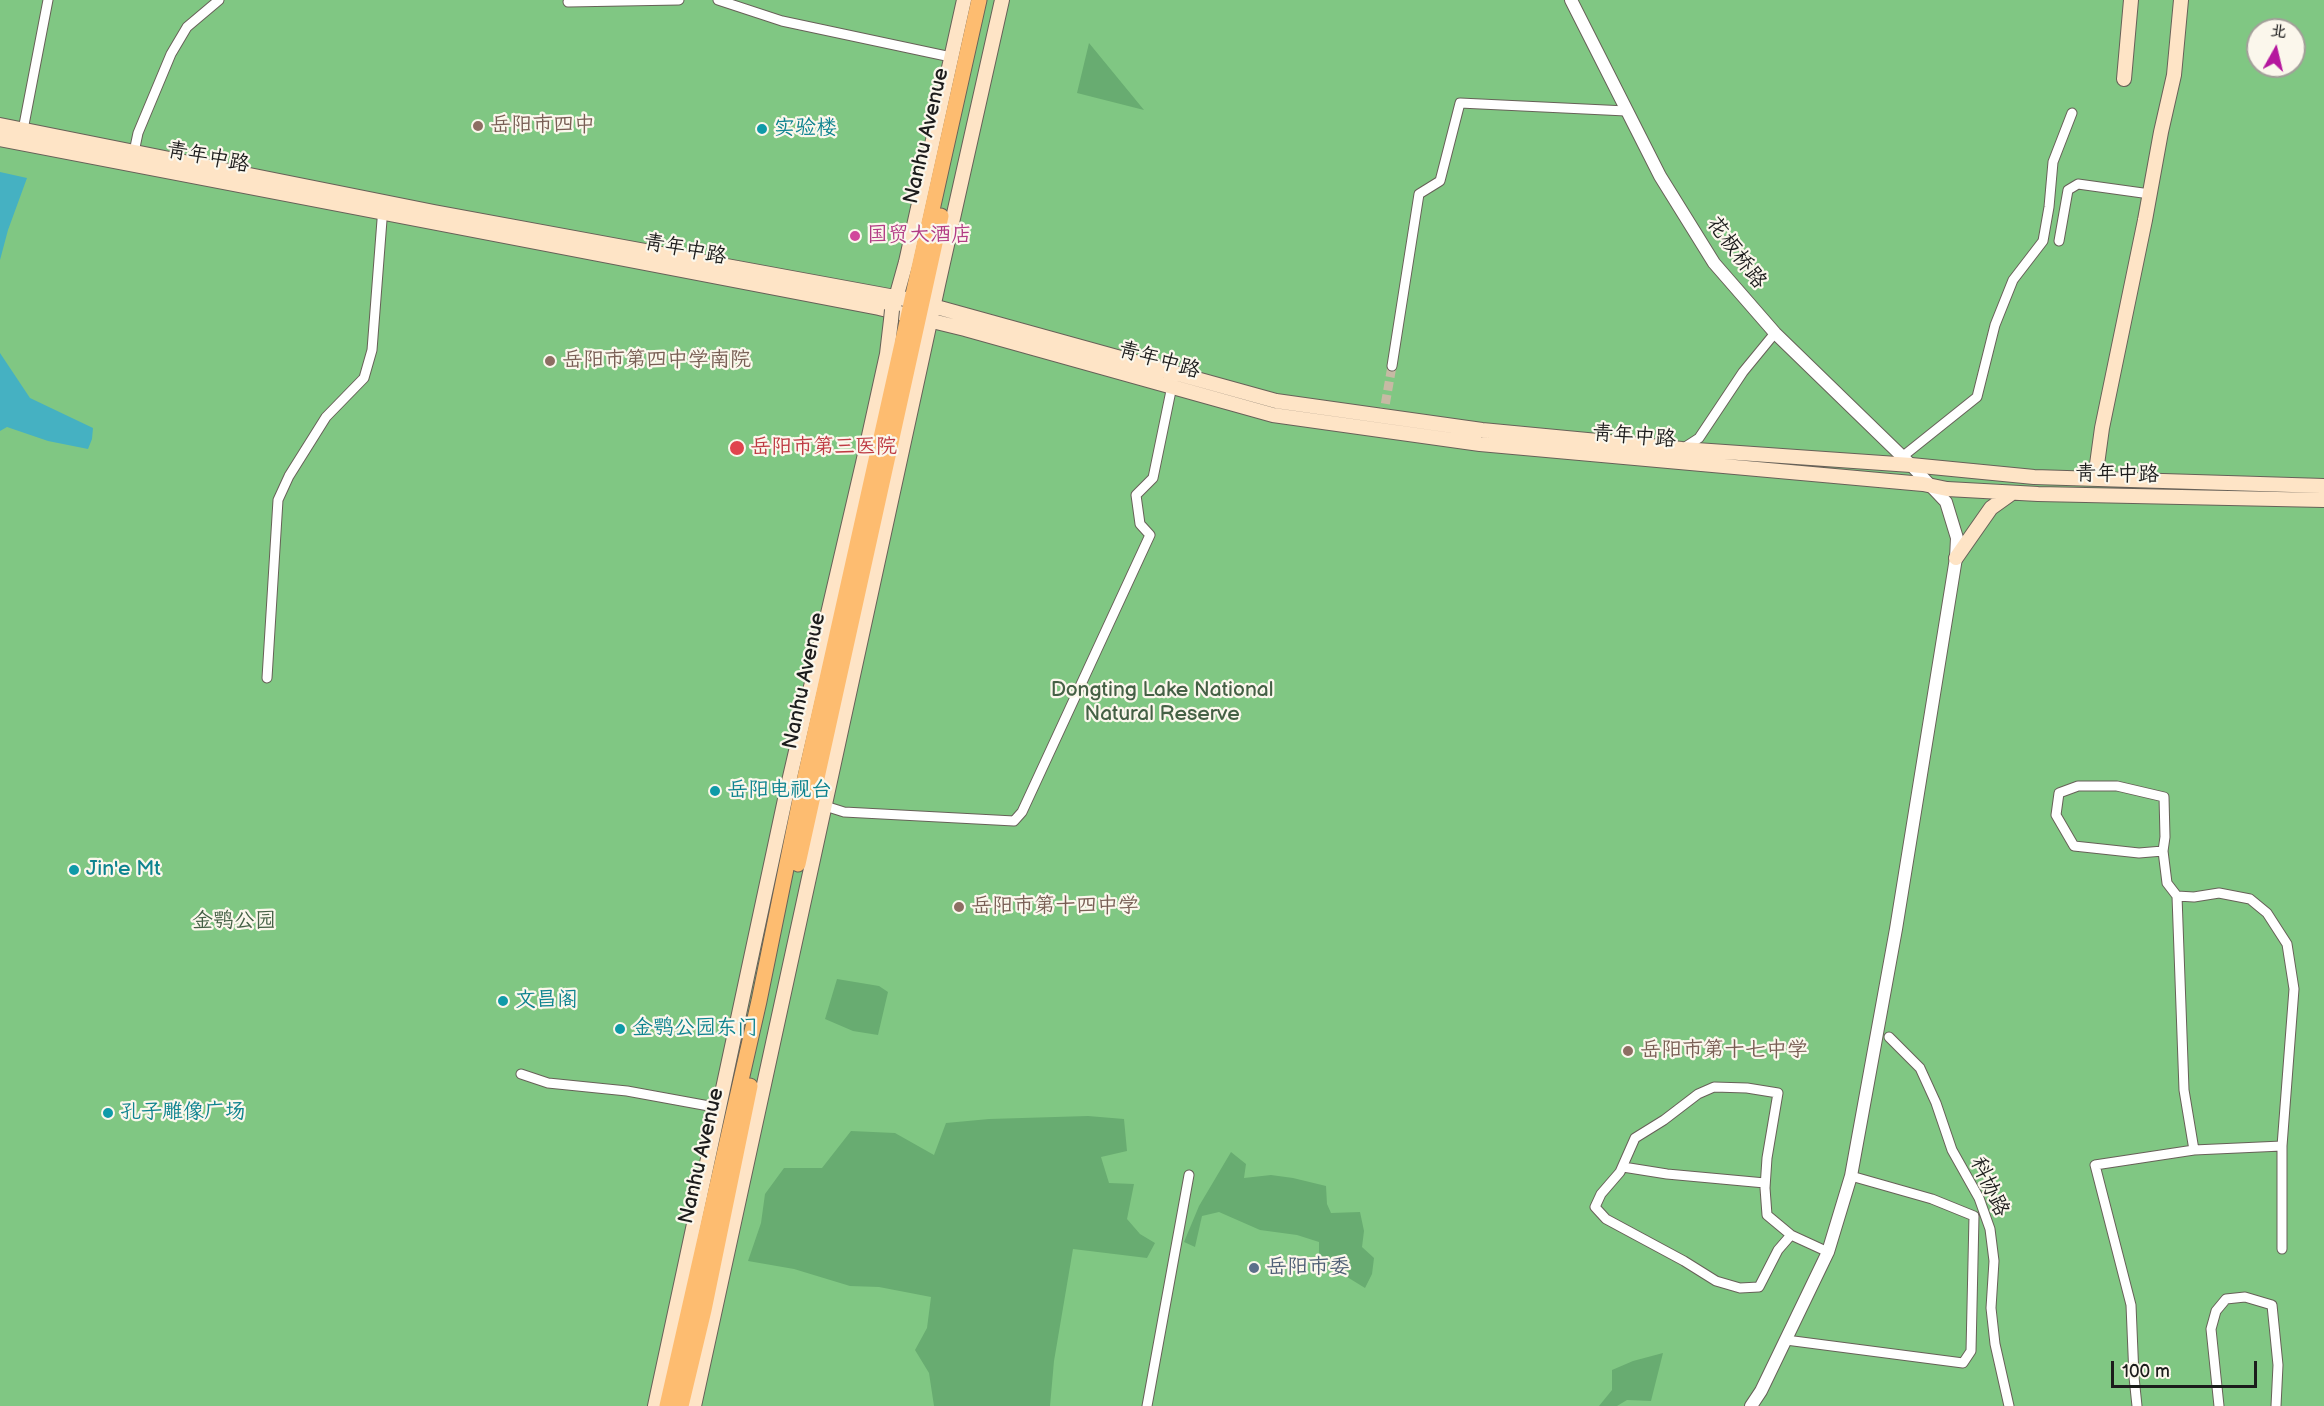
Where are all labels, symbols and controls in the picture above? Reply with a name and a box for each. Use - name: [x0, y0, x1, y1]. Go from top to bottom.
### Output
- north arrow: [2246, 18, 2306, 78]
- text: 北: [2269, 21, 2288, 42]
- street label: Nanhu Avenue: [899, 66, 955, 206]
- place label: 岳阳市四中: [490, 113, 595, 139]
- place label: 实验楼: [774, 116, 837, 142]
- marker: 岳阳市四中: [471, 119, 485, 133]
- marker: 实验楼: [755, 122, 769, 136]
- street label: 青年中路: [164, 138, 252, 178]
- street label: 花板桥路: [1701, 212, 1771, 294]
- place label: 国贸大酒店: [867, 223, 972, 249]
- marker: 国贸大酒店: [848, 229, 862, 243]
- street label: 青年中路: [641, 230, 729, 270]
- street label: 青年中路: [1115, 337, 1203, 385]
- place label: 岳阳市第四中学南院: [562, 348, 751, 374]
- marker: 岳阳市第四中学南院: [543, 354, 557, 368]
- street label: 青年中路: [1591, 421, 1677, 453]
- place label: 岳阳市第三医院: [750, 435, 897, 461]
- marker: 岳阳市第三医院: [728, 439, 746, 457]
- street label: 青年中路: [2075, 462, 2159, 488]
- street label: Nanhu Avenue: [778, 610, 832, 752]
- park label: Dongting Lake National Natural Reserve: [1051, 678, 1273, 728]
- place label: 岳阳电视台: [727, 778, 832, 804]
- marker: 岳阳电视台: [708, 784, 722, 798]
- place label: Jin'e Mt: [86, 857, 161, 883]
- marker: Jin'e Mt: [67, 863, 81, 877]
- place label: 岳阳市第十四中学: [971, 894, 1139, 920]
- marker: 岳阳市第十四中学: [952, 900, 966, 914]
- park label: 金鹗公园: [192, 909, 276, 935]
- place label: 文昌阁: [515, 988, 578, 1014]
- marker: 文昌阁: [496, 994, 510, 1008]
- place label: 金鹗公园东门: [632, 1016, 758, 1042]
- marker: 金鹗公园东门: [613, 1022, 627, 1036]
- place label: 岳阳市第十七中学: [1640, 1038, 1808, 1064]
- marker: 岳阳市第十七中学: [1621, 1044, 1635, 1058]
- street label: Nanhu Avenue: [674, 1086, 730, 1226]
- place label: 孔子雕像广场: [120, 1100, 246, 1126]
- marker: 孔子雕像广场: [101, 1106, 115, 1120]
- street label: 科协路: [1964, 1153, 2014, 1221]
- place label: 岳阳市委: [1266, 1255, 1350, 1281]
- marker: 岳阳市委: [1247, 1261, 1261, 1275]
- scale bar: [2114, 1349, 2260, 1387]
- text: 100 m: [2122, 1361, 2170, 1382]

